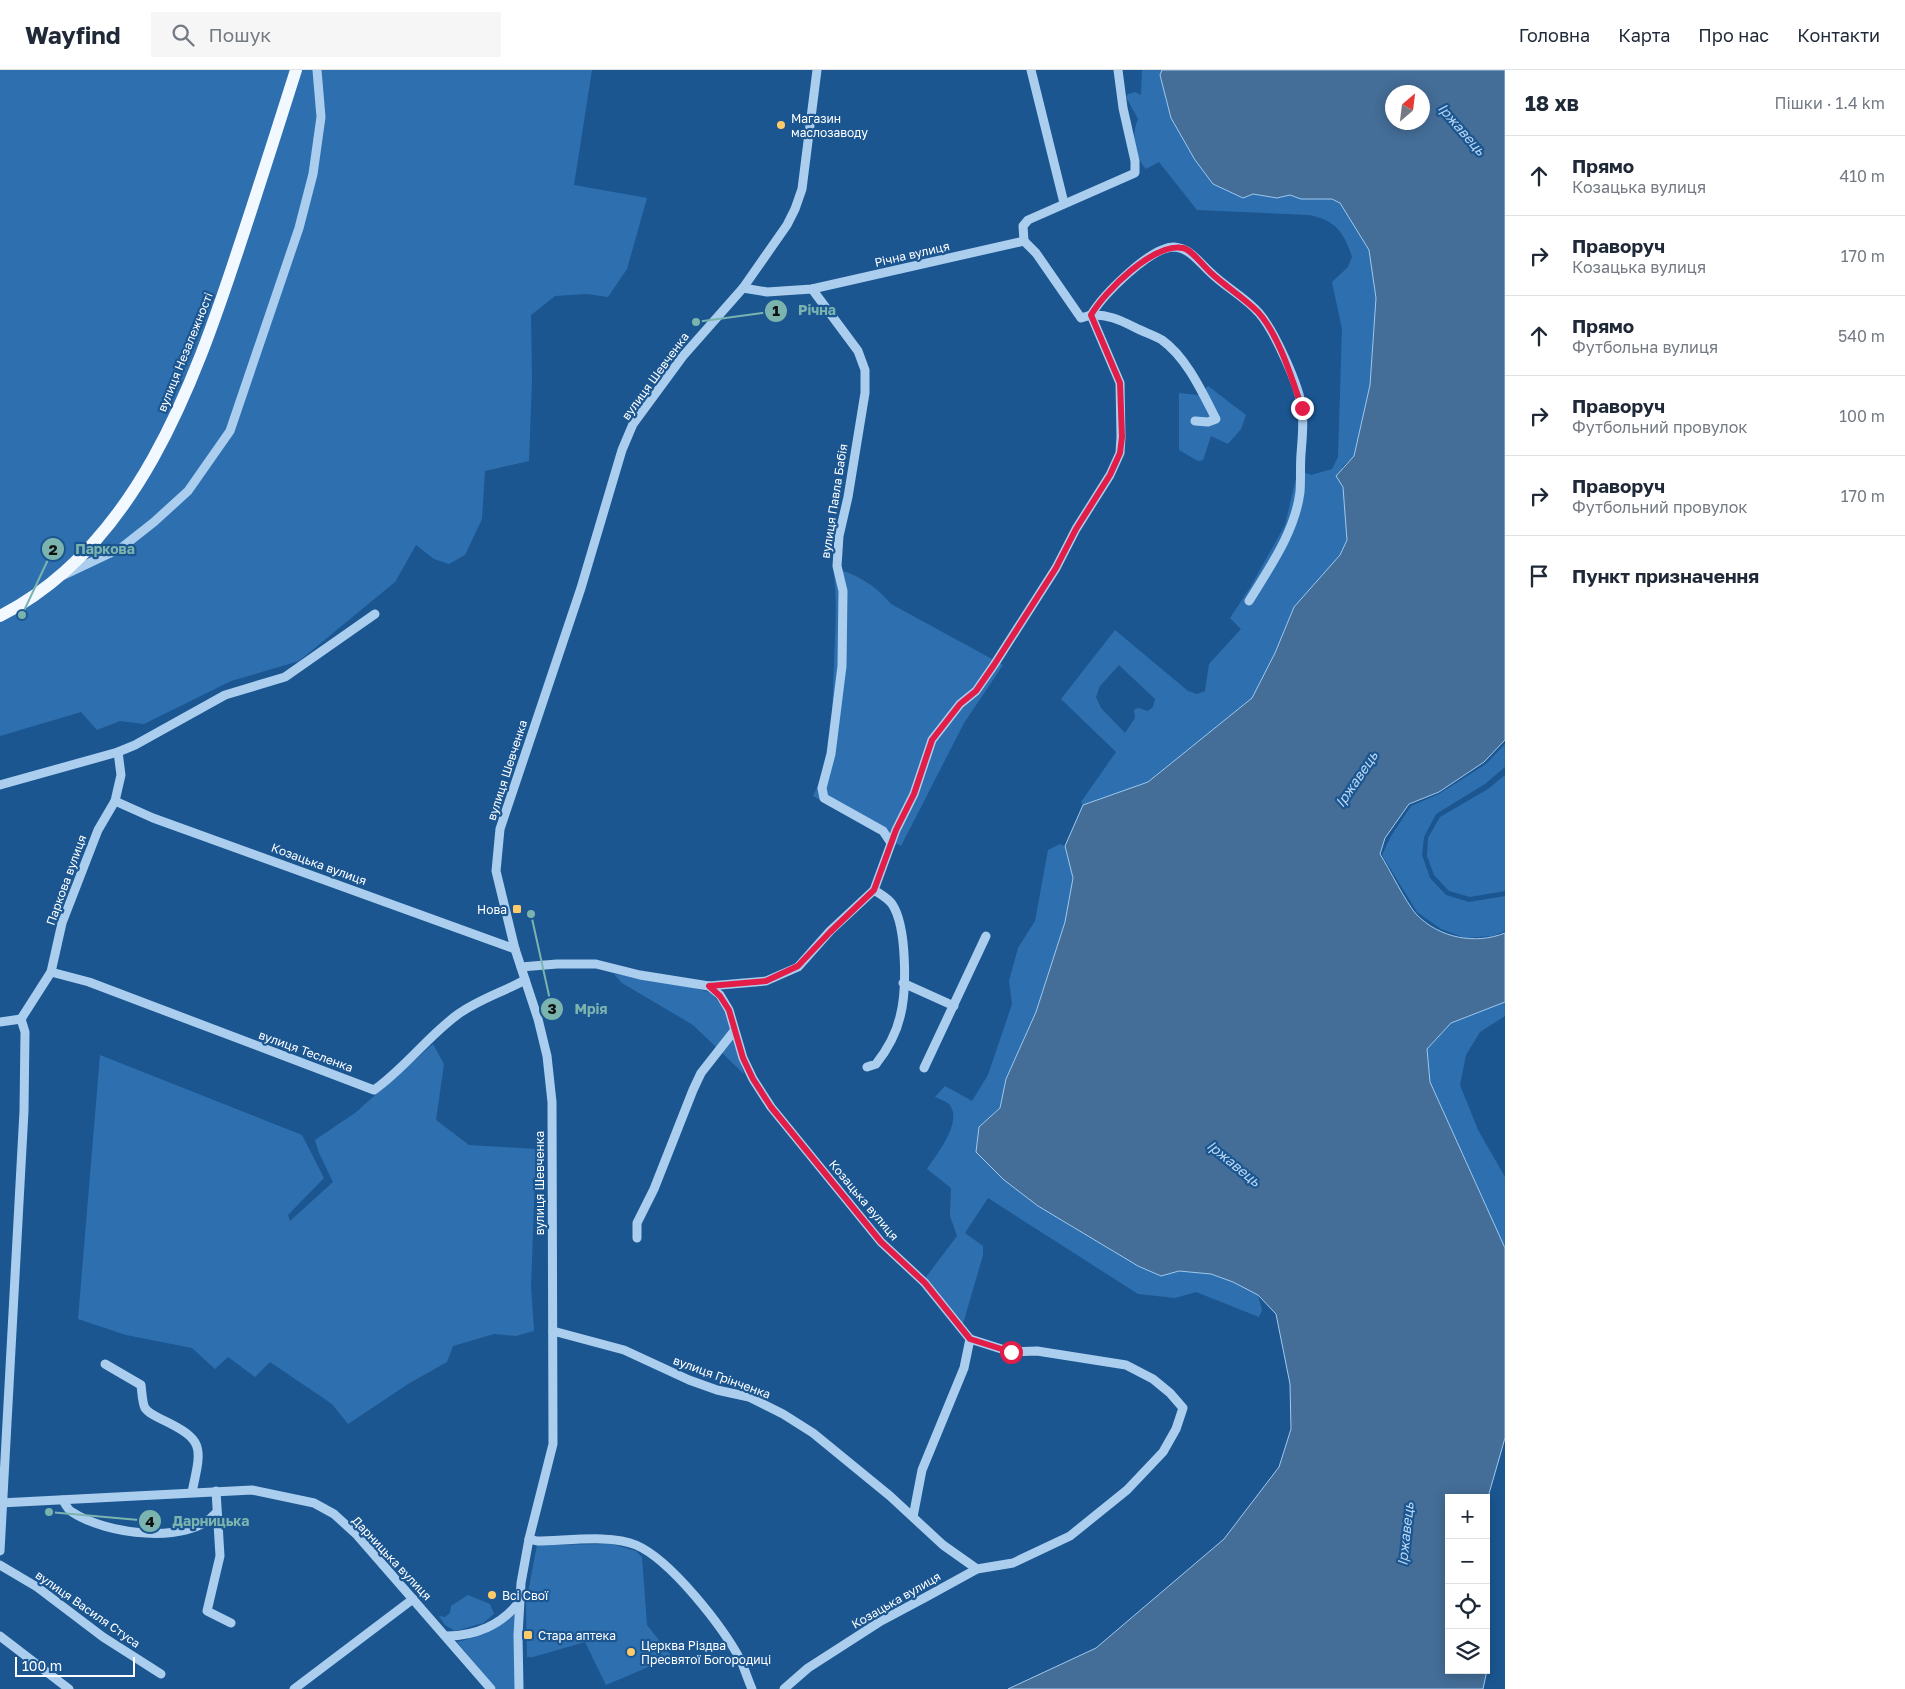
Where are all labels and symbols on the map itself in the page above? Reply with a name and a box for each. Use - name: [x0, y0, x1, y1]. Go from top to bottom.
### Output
- north arrow: [1385, 85, 1430, 130]
- water label: Іржавець: [1435, 99, 1490, 159]
- place label: Магазин маслозаводу: [791, 111, 868, 140]
- marker: Магазин маслозаводу: [775, 119, 787, 131]
- street label: Річна вулиця: [873, 238, 951, 270]
- street label: вулиця Незалежності: [154, 290, 216, 414]
- callout: Річна: [763, 296, 846, 325]
- text: 1: [772, 301, 780, 319]
- text: Річна: [798, 301, 836, 318]
- street label: вулиця Шевченка: [618, 329, 692, 423]
- route end: [1291, 397, 1314, 420]
- street label: вулиця Павла Бабія: [818, 443, 850, 559]
- callout: Паркова: [41, 535, 145, 564]
- text: 2: [48, 540, 58, 558]
- text: Паркова: [75, 540, 135, 557]
- street label: вулиця Шевченка: [484, 718, 530, 822]
- water label: Іржавець: [1331, 747, 1381, 810]
- street label: Паркова вулиця: [43, 833, 89, 927]
- street label: Козацька вулиця: [269, 840, 369, 888]
- place label: Нова: [477, 902, 507, 917]
- marker: Нова: [511, 903, 523, 915]
- callout: Мрія: [540, 995, 618, 1024]
- text: 3: [547, 999, 557, 1017]
- text: Мрія: [574, 1000, 608, 1017]
- street label: вулиця Тесленка: [257, 1027, 355, 1075]
- street label: вулиця Шевченка: [532, 1131, 547, 1235]
- water label: Іржавець: [1204, 1136, 1265, 1190]
- street label: Козацька вулиця: [826, 1157, 902, 1243]
- route start: [1000, 1341, 1023, 1364]
- street label: вулиця Грінченка: [671, 1352, 773, 1402]
- water label: Іржавець: [1393, 1501, 1417, 1567]
- callout: Дарницька: [137, 1507, 259, 1536]
- text: 4: [145, 1512, 155, 1530]
- text: Дарницька: [173, 1512, 249, 1529]
- street label: Дарницька вулиця: [349, 1513, 435, 1603]
- street label: вулиця Василя Стуса: [33, 1567, 143, 1651]
- street label: Козацька вулиця: [849, 1568, 943, 1632]
- place label: Всі Свої: [502, 1588, 549, 1603]
- marker: Всі Свої: [486, 1589, 498, 1601]
- place label: Стара аптека: [538, 1628, 616, 1643]
- marker: Стара аптека: [522, 1629, 534, 1641]
- place label: Церква Різдва Пресвятої Богородиці: [641, 1638, 771, 1667]
- marker: Церква Різдва Пресвятої Богородиці: [625, 1646, 637, 1658]
- scale bar: [15, 1654, 135, 1677]

